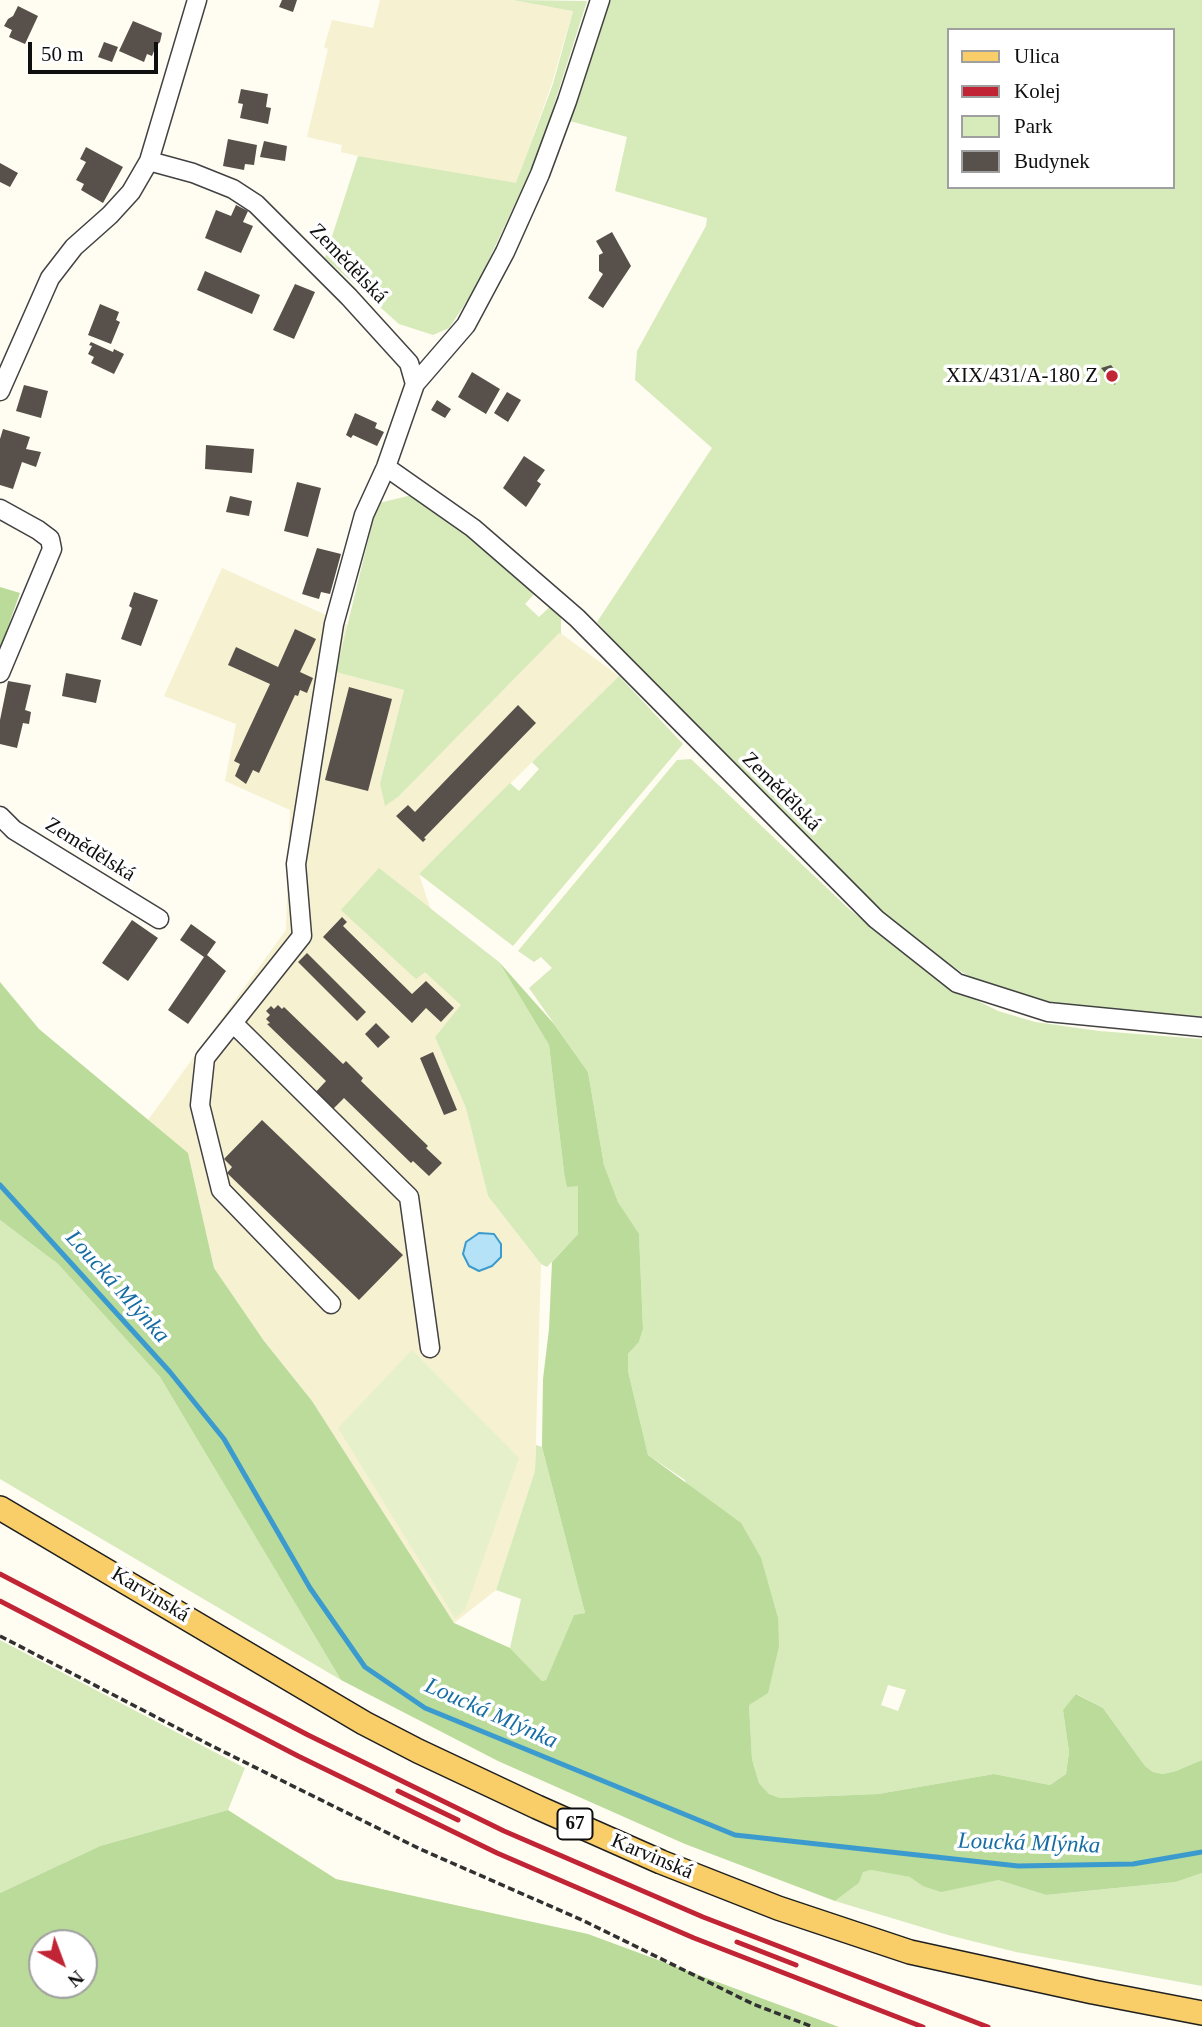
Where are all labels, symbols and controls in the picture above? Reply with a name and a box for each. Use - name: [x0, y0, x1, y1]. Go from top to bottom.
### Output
- scale bar: [32, 28, 161, 72]
- legend: [946, 28, 1174, 189]
- text: 50 m: [41, 42, 84, 66]
- text: Ulica: [1014, 44, 1059, 68]
- text: Kolej: [1014, 79, 1061, 103]
- text: Park: [1014, 114, 1053, 138]
- text: Budynek: [1014, 149, 1090, 173]
- street label: Zemědělská: [304, 219, 392, 309]
- place label: XIX/431/A-180 Z: [946, 363, 1098, 389]
- marker: XIX/431/A-180 Z: [1104, 368, 1120, 384]
- street label: Zemědělská: [736, 747, 826, 837]
- street label: Zemědělská: [40, 812, 140, 888]
- water label: Loucká Mlýnka: [59, 1225, 175, 1349]
- street label: Karvinská: [107, 1562, 193, 1628]
- water label: Loucká Mlýnka: [420, 1672, 562, 1756]
- road number: 67: [558, 1808, 592, 1840]
- water label: Loucká Mlýnka: [957, 1828, 1101, 1860]
- street label: Karvinská: [607, 1829, 697, 1885]
- north arrow: [28, 1929, 98, 1999]
- text: N: [64, 1966, 88, 1991]

